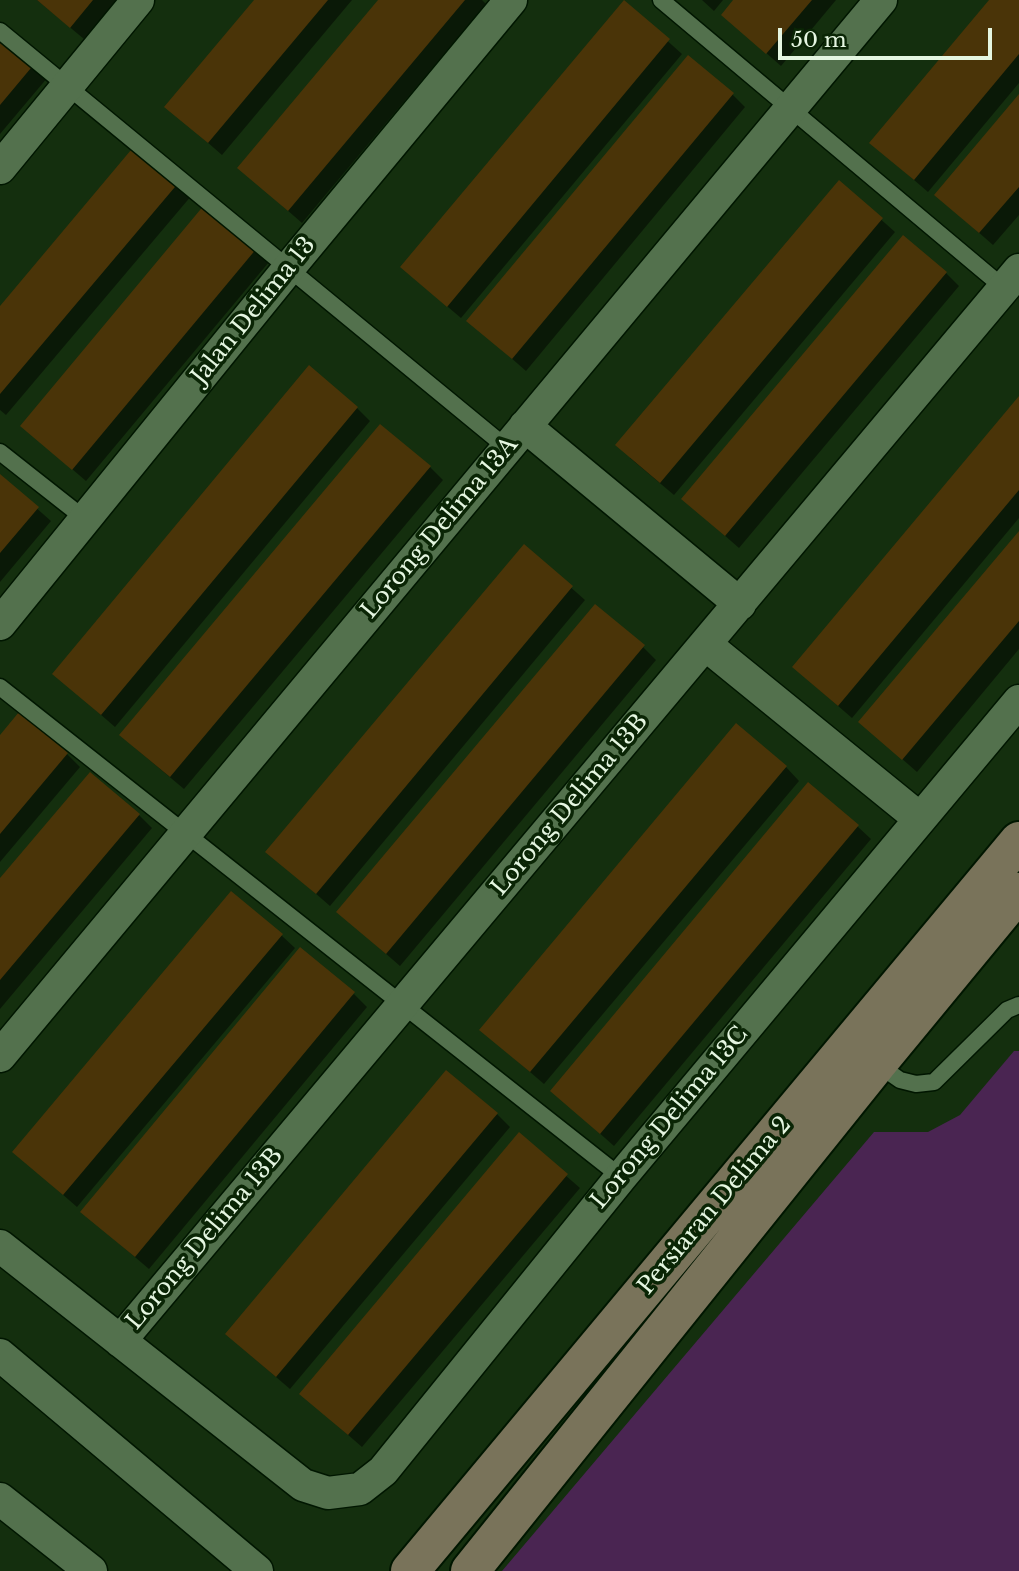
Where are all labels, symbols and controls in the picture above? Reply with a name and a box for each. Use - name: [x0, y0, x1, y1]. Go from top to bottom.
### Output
- scale bar: [781, 14, 995, 58]
- text: 50 m: [791, 27, 846, 53]
- street label: Jalan Delima 13: [186, 232, 322, 390]
- street label: Lorong Delima 13A: [356, 432, 524, 624]
- street label: Lorong Delima 13B: [486, 709, 654, 901]
- street label: Lorong Delima 13C: [586, 1021, 754, 1215]
- street label: Persiaran Delima 2: [633, 1112, 797, 1300]
- street label: Lorong Delima 13B: [121, 1143, 289, 1335]

